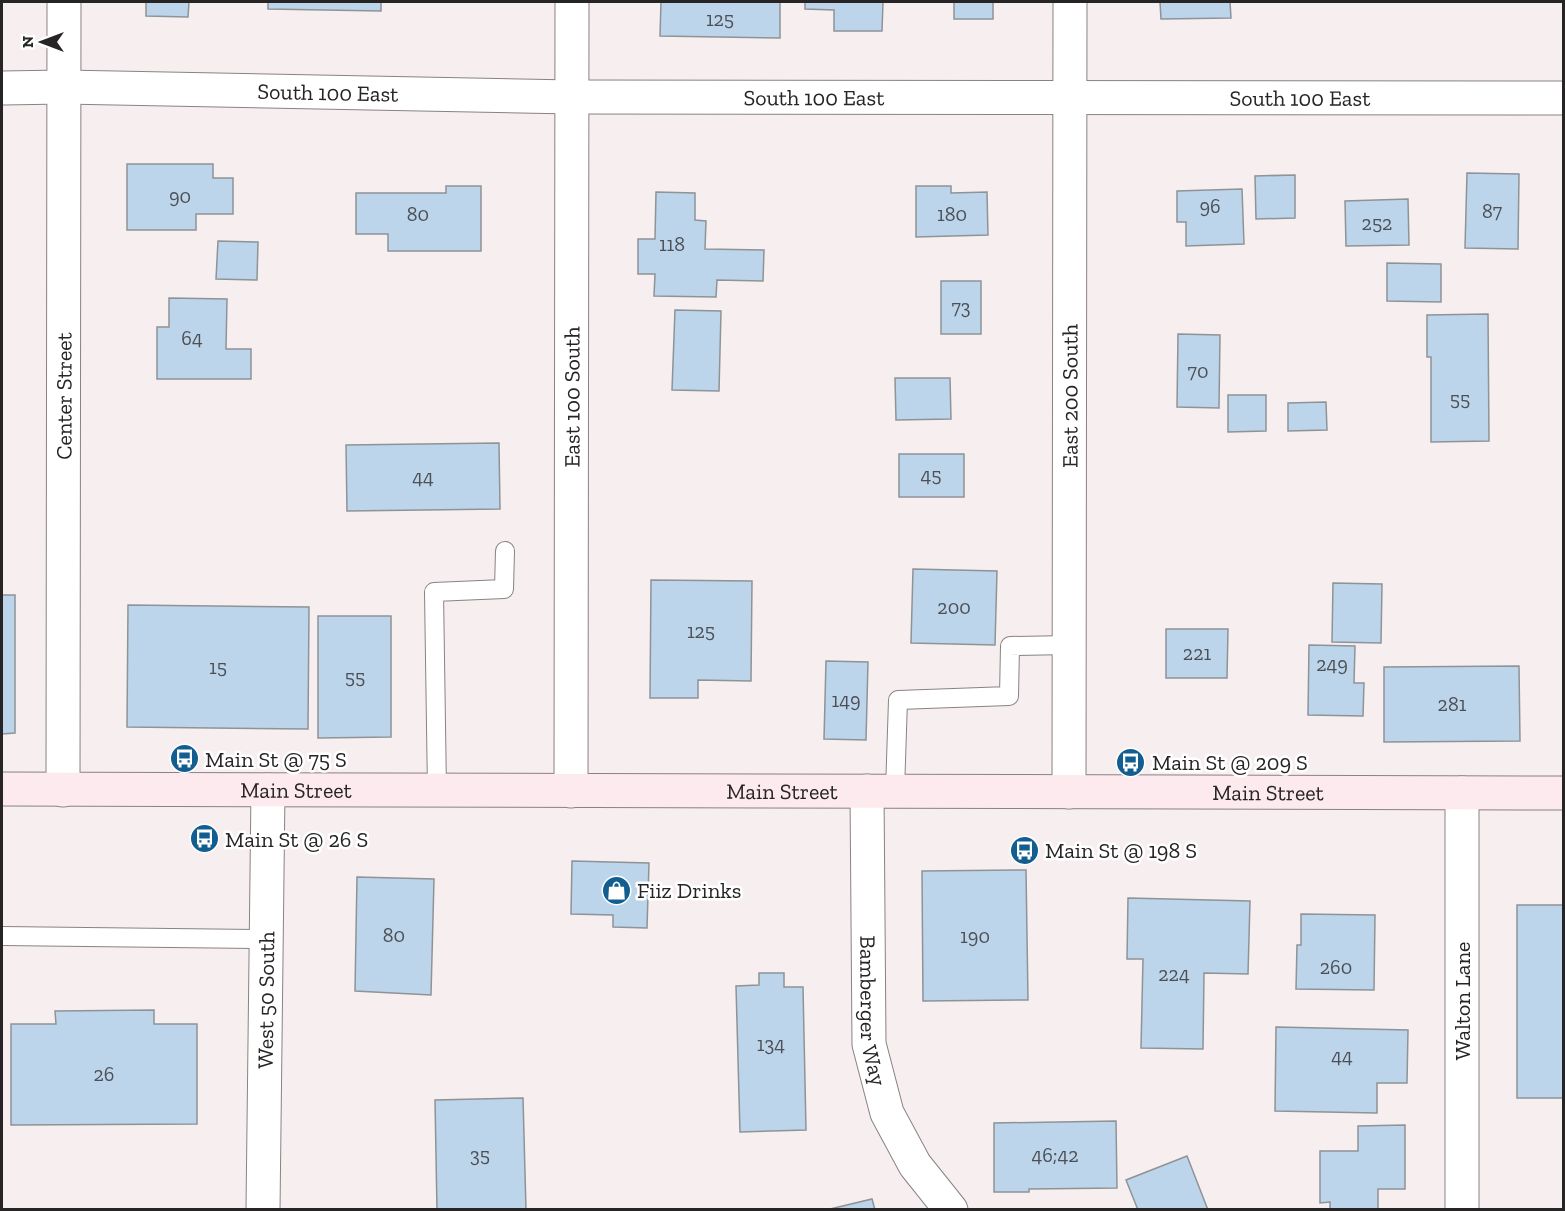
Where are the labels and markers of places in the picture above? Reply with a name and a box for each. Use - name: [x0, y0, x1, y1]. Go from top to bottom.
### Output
- bus stop icon: Main St @ 75 S: [168, 743, 200, 775]
- place label: Main St @ 75 S: [205, 746, 347, 773]
- bus stop icon: Main St @ 209 S: [1115, 746, 1147, 778]
- place label: Main St @ 209 S: [1152, 749, 1308, 776]
- bus stop icon: Main St @ 26 S: [188, 823, 220, 855]
- place label: Main St @ 26 S: [225, 826, 368, 853]
- bus stop icon: Main St @ 198 S: [1008, 834, 1040, 866]
- place label: Main St @ 198 S: [1045, 837, 1197, 864]
- shop icon: Fiiz Drinks: [600, 874, 632, 906]
- place label: Fiiz Drinks: [637, 877, 741, 904]

